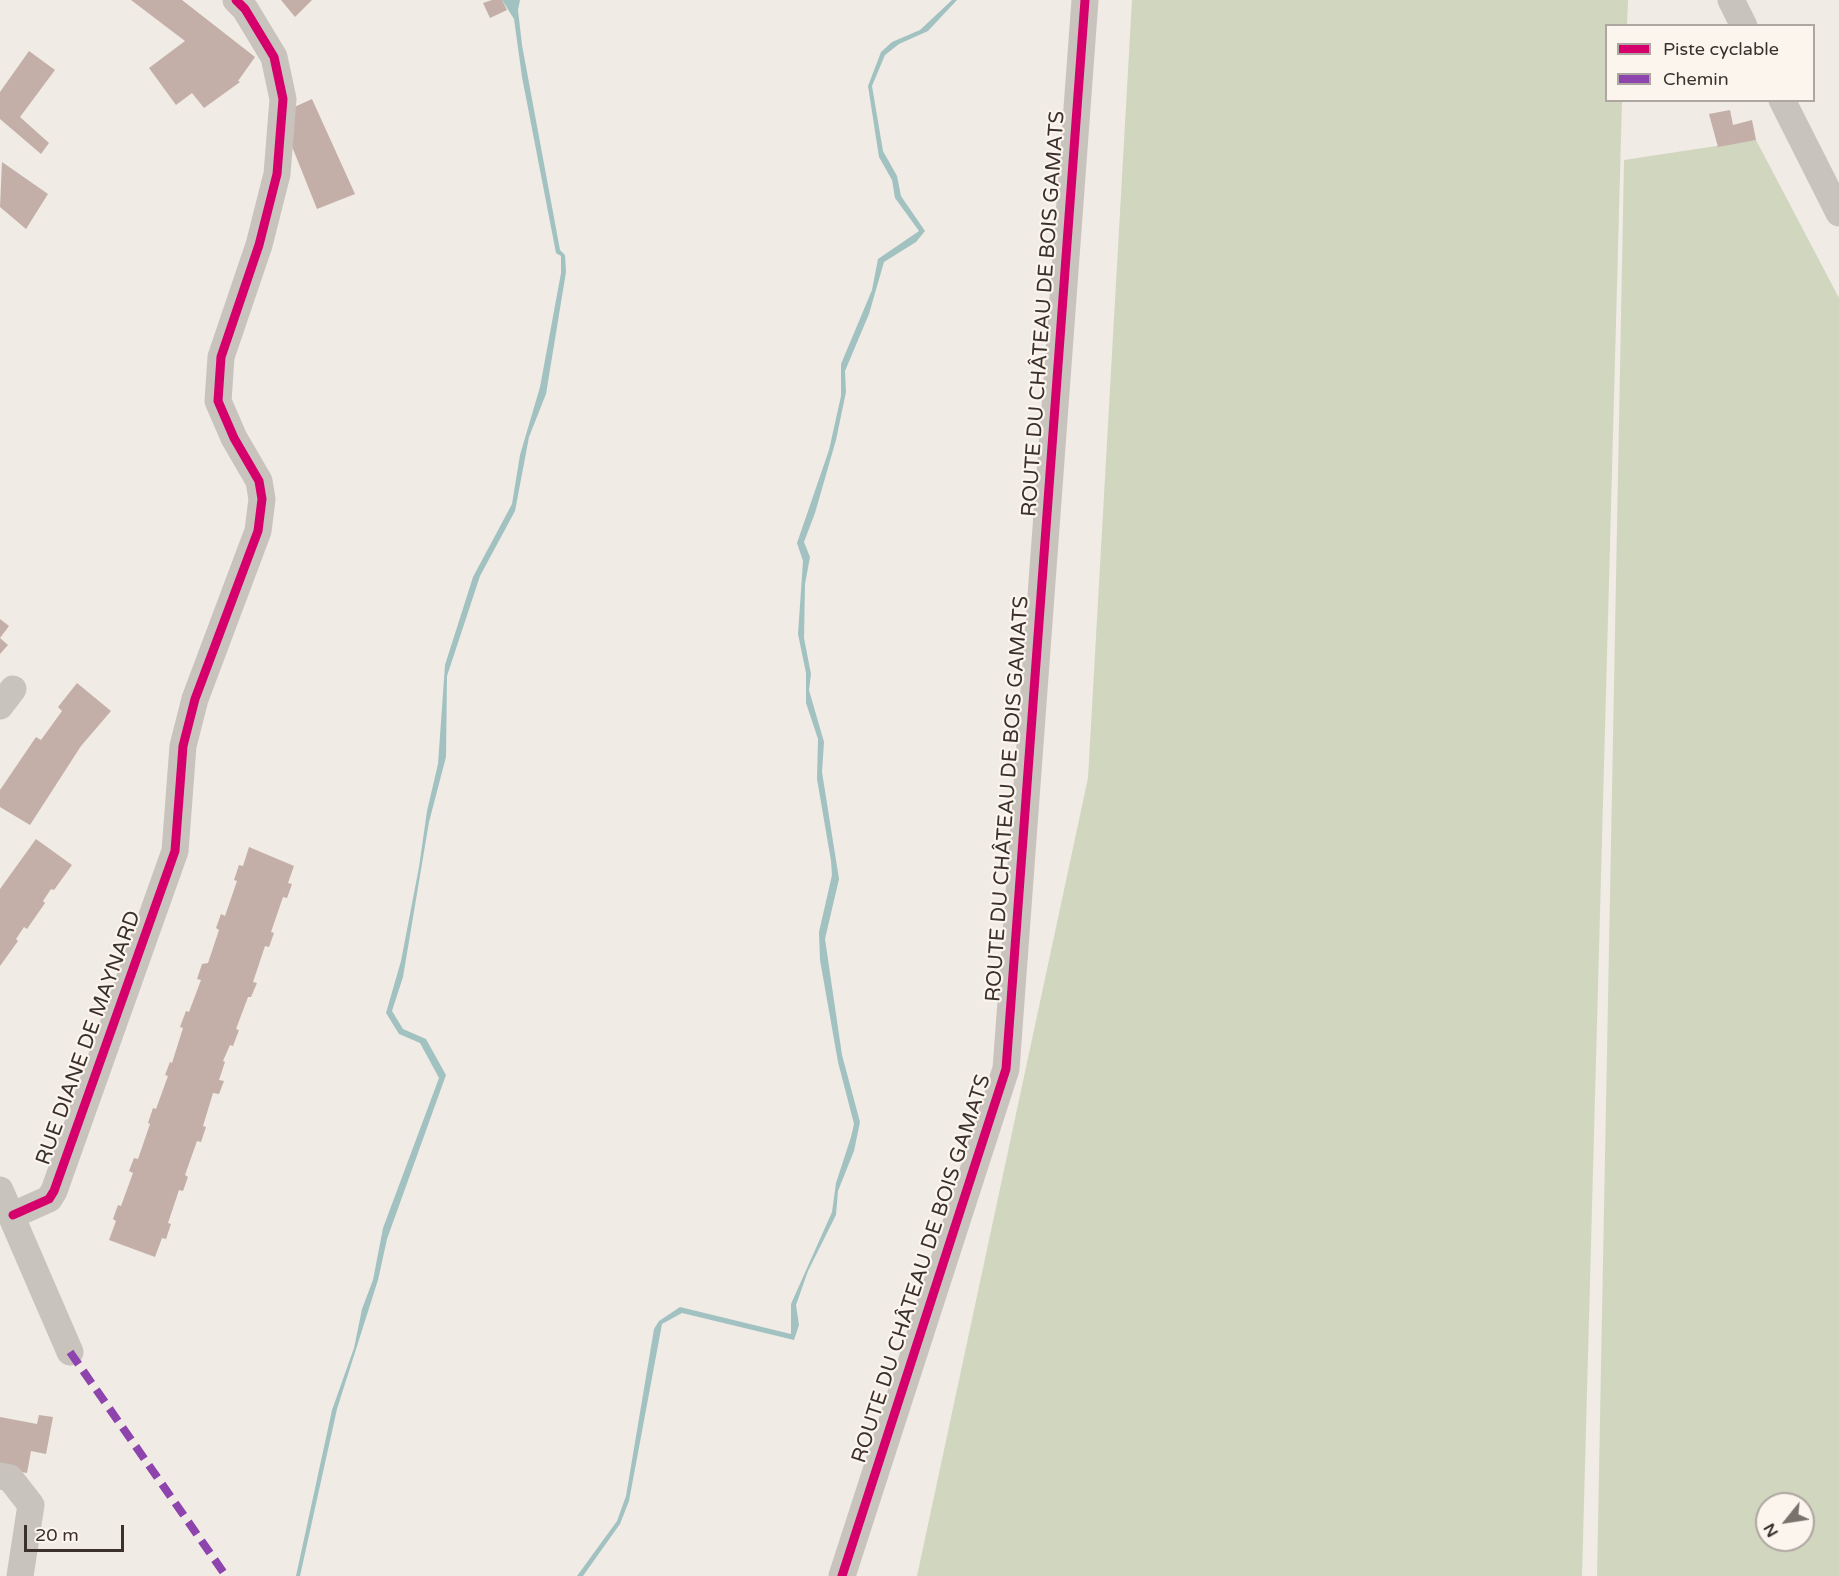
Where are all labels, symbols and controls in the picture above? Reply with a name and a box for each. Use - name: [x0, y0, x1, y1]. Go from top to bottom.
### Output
- legend: [1605, 24, 1815, 102]
- text: Piste cyclable: [1663, 38, 1779, 60]
- text: Chemin: [1663, 68, 1729, 90]
- street label: ROUTE DU CHÂTEAU DE BOIS GAMATS: [1017, 110, 1071, 518]
- street label: ROUTE DU CHÂTEAU DE BOIS GAMATS: [981, 595, 1035, 1003]
- street label: RUE DIANE DE MAYNARD: [31, 907, 147, 1169]
- street label: ROUTE DU CHÂTEAU DE BOIS GAMATS: [847, 1072, 997, 1466]
- north arrow: [1755, 1492, 1815, 1552]
- scale bar: [27, 1513, 128, 1551]
- text: N: [1759, 1519, 1783, 1541]
- text: 20 m: [35, 1524, 79, 1546]

